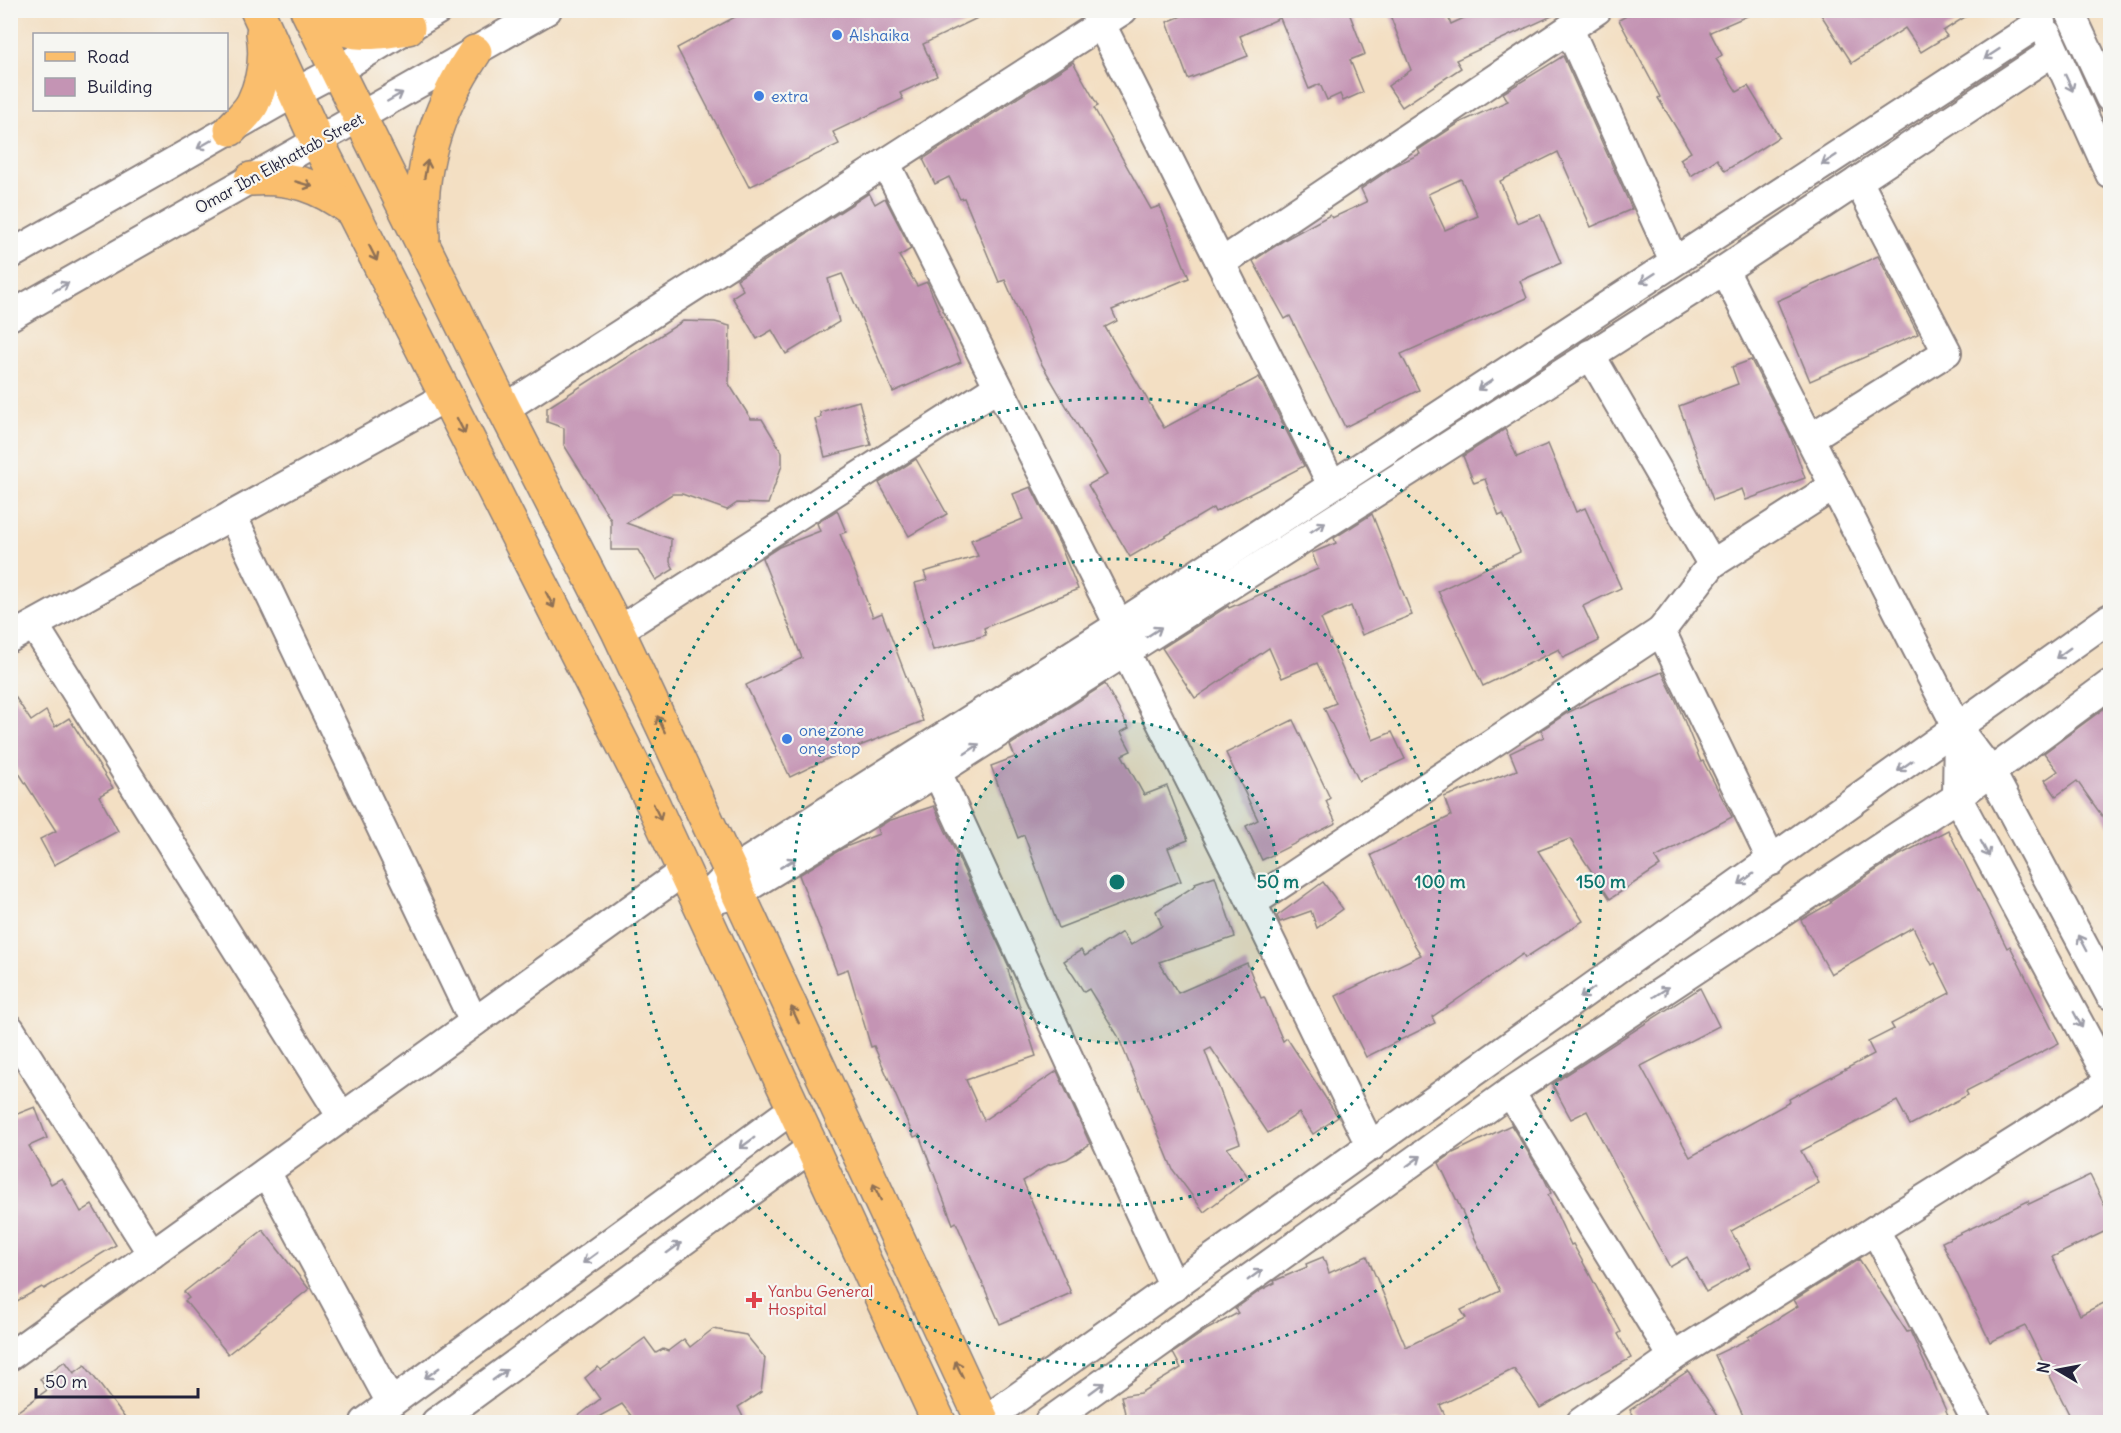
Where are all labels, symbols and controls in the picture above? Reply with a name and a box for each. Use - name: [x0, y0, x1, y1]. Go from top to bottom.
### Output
- place label: Alshaika: [849, 25, 909, 45]
- marker: Alshaika: [830, 28, 844, 42]
- legend: [33, 33, 228, 111]
- text: Road: [87, 45, 130, 68]
- one-way arrow: [1984, 48, 2001, 60]
- one-way arrow: [2063, 73, 2075, 91]
- text: Building: [87, 75, 152, 98]
- place label: extra: [771, 86, 808, 106]
- marker: extra: [752, 89, 766, 103]
- one-way arrow: [386, 91, 403, 103]
- street label: Omar Ibn Elkhattab Street: [191, 108, 367, 218]
- one-way arrow: [197, 138, 214, 150]
- one-way arrow: [1821, 155, 1838, 167]
- one-way arrow: [421, 160, 432, 179]
- one-way arrow: [294, 179, 313, 190]
- one-way arrow: [368, 243, 379, 261]
- one-way arrow: [1640, 273, 1657, 285]
- one-way arrow: [52, 281, 69, 293]
- one-way arrow: [1477, 379, 1493, 391]
- one-way arrow: [456, 417, 468, 435]
- one-way arrow: [1309, 521, 1326, 533]
- one-way arrow: [544, 591, 556, 609]
- one-way arrow: [1145, 626, 1162, 638]
- one-way arrow: [2056, 646, 2072, 659]
- one-way arrow: [654, 715, 665, 733]
- place label: one zone one stop: [799, 720, 864, 758]
- marker: one zone one stop: [780, 732, 794, 746]
- one-way arrow: [963, 743, 980, 755]
- one-way arrow: [1897, 760, 1913, 772]
- one-way arrow: [651, 802, 663, 820]
- one-way arrow: [1980, 839, 1991, 857]
- one-way arrow: [779, 856, 796, 868]
- text: 50 m: [1257, 870, 1299, 893]
- text: 100 m: [1415, 870, 1466, 893]
- text: 150 m: [1576, 870, 1626, 893]
- centre of rings: [1107, 872, 1127, 892]
- one-way arrow: [1738, 873, 1754, 886]
- one-way arrow: [2077, 935, 2088, 953]
- one-way arrow: [1653, 985, 1670, 998]
- one-way arrow: [1580, 987, 1596, 999]
- one-way arrow: [788, 1007, 800, 1025]
- one-way arrow: [2072, 1011, 2084, 1028]
- one-way arrow: [740, 1137, 756, 1149]
- one-way arrow: [1405, 1155, 1421, 1167]
- one-way arrow: [870, 1184, 882, 1202]
- one-way arrow: [666, 1241, 682, 1254]
- one-way arrow: [582, 1252, 598, 1264]
- one-way arrow: [1247, 1268, 1263, 1281]
- place label: Yanbu General Hospital: [768, 1281, 873, 1319]
- marker: Yanbu General Hospital: [745, 1291, 763, 1309]
- north arrow: [2028, 1340, 2088, 1400]
- text: N: [2032, 1360, 2054, 1375]
- scale bar: [36, 1361, 198, 1399]
- one-way arrow: [952, 1361, 964, 1379]
- one-way arrow: [425, 1367, 441, 1379]
- one-way arrow: [492, 1369, 508, 1382]
- text: 50 m: [45, 1370, 87, 1393]
- one-way arrow: [1088, 1382, 1104, 1394]

